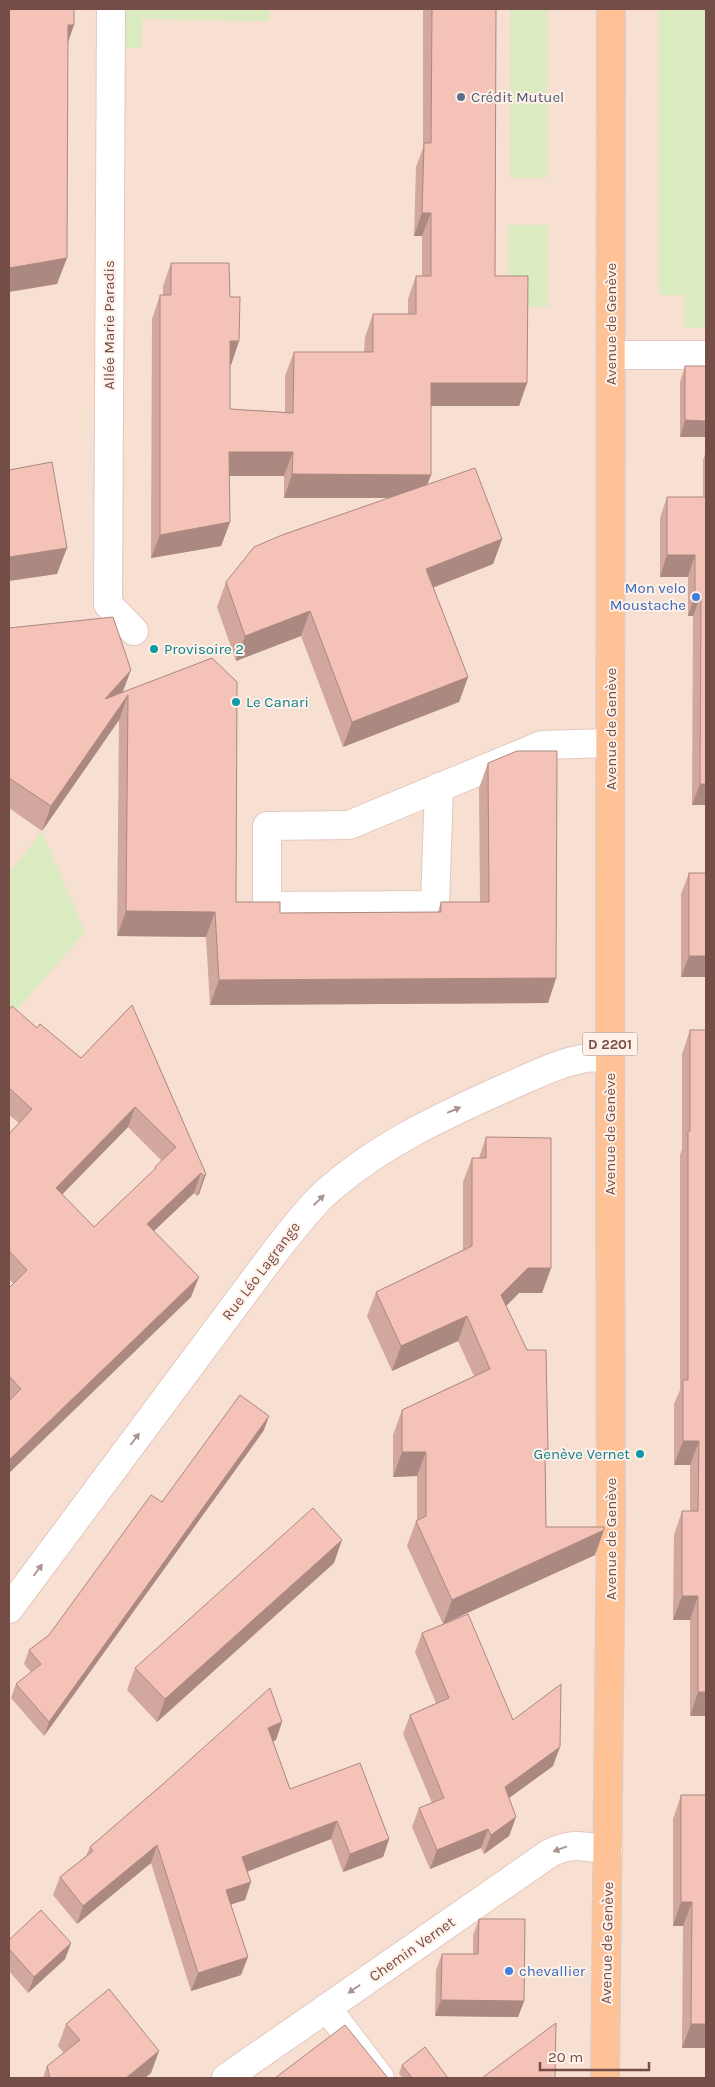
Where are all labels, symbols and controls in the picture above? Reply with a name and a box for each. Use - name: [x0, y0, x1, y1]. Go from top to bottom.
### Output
- place label: Crédit Mutuel: [471, 88, 564, 106]
- marker: Crédit Mutuel: [455, 91, 467, 103]
- street label: Allée Marie Paradis: [100, 260, 118, 390]
- street label: Avenue de Genève: [602, 263, 620, 385]
- place label: Mon velo Moustache: [610, 579, 686, 614]
- marker: Mon velo Moustache: [690, 591, 702, 603]
- place label: Provisoire 2: [164, 640, 244, 658]
- marker: Provisoire 2: [148, 643, 160, 655]
- street label: Avenue de Genève: [602, 668, 620, 790]
- place label: Le Canari: [246, 693, 309, 711]
- marker: Le Canari: [230, 696, 242, 708]
- road number: D 2201: [582, 1032, 638, 1056]
- street label: Avenue de Genève: [601, 1073, 619, 1195]
- one-way arrow: [447, 1106, 461, 1114]
- one-way arrow: [313, 1194, 325, 1206]
- street label: Rue Léo Lagrange: [218, 1218, 304, 1324]
- one-way arrow: [130, 1432, 140, 1446]
- place label: Genève Vernet: [534, 1445, 630, 1463]
- marker: Genève Vernet: [634, 1448, 646, 1460]
- street label: Avenue de Genève: [602, 1478, 620, 1600]
- one-way arrow: [33, 1563, 43, 1577]
- one-way arrow: [552, 1845, 567, 1853]
- street label: Avenue de Genève: [597, 1882, 617, 2004]
- street label: Chemin Vernet: [366, 1913, 459, 1985]
- place label: chevallier: [519, 1962, 586, 1980]
- marker: chevallier: [503, 1965, 515, 1977]
- one-way arrow: [347, 1984, 361, 1994]
- scale bar: [540, 2040, 649, 2072]
- text: 20 m: [548, 2048, 583, 2066]

